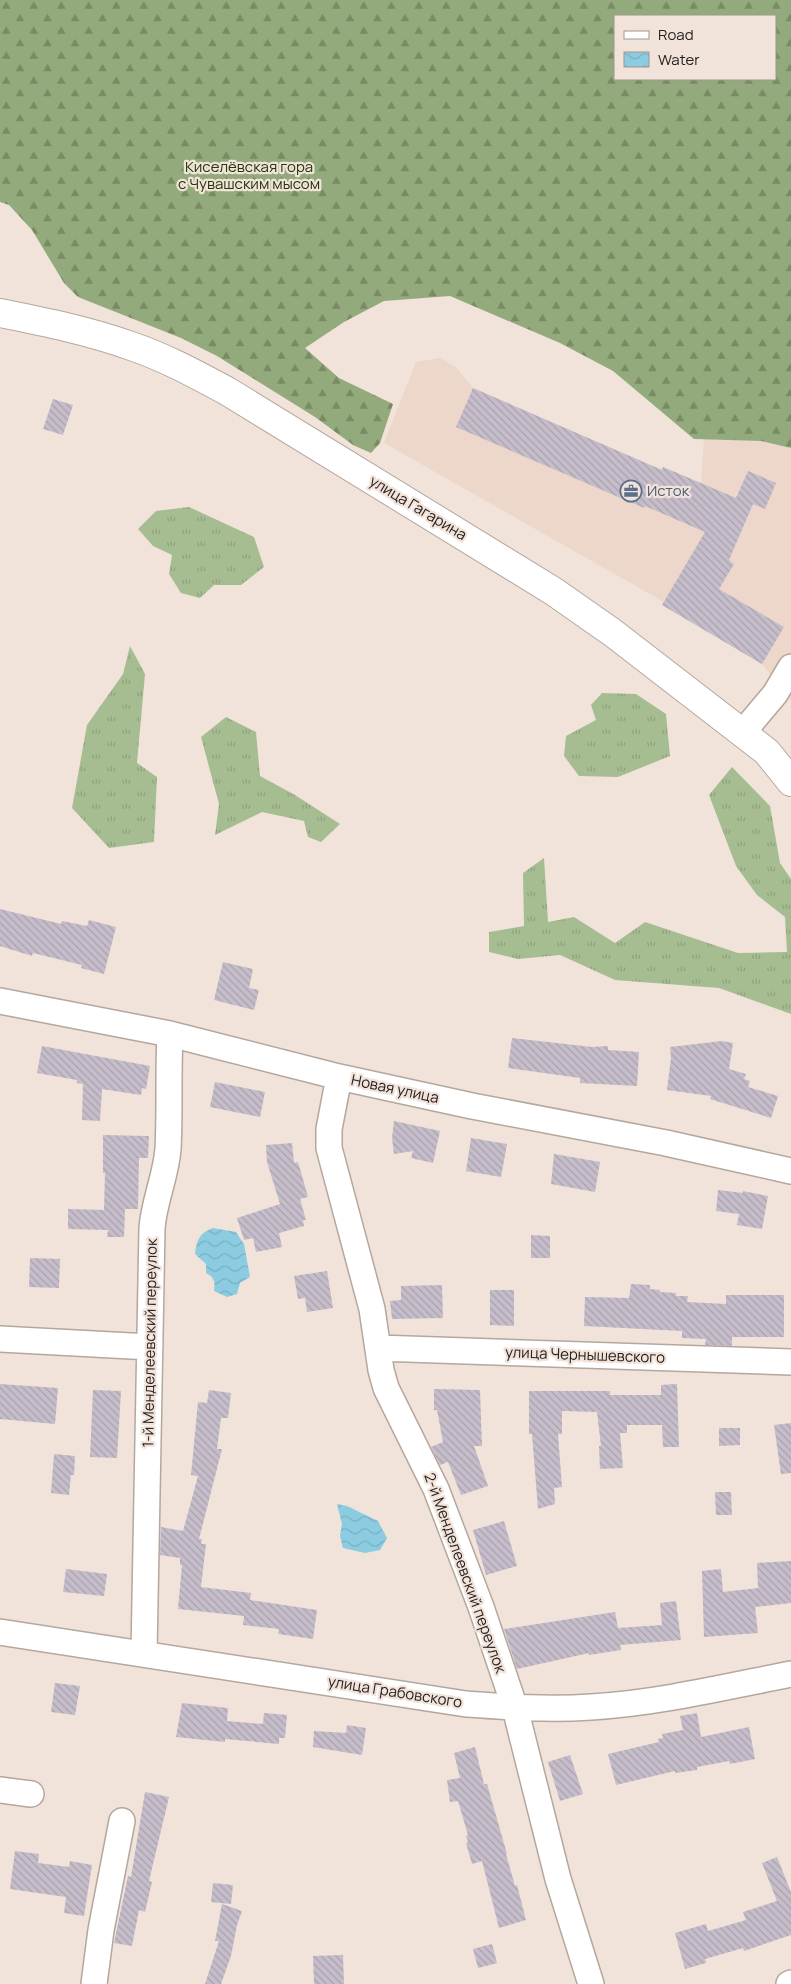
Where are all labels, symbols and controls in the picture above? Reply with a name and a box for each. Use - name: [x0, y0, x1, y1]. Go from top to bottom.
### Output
- legend: [614, 15, 776, 80]
- text: Road: [658, 24, 694, 45]
- text: Water: [658, 49, 700, 70]
- park label: Киселёвская гора с Чувашским мысом: [178, 156, 320, 194]
- street label: улица Гагарина: [366, 470, 471, 545]
- office icon: Исток: [619, 479, 643, 503]
- place label: Исток: [647, 480, 690, 501]
- street label: Новая улица: [349, 1069, 441, 1108]
- street label: 1-й Менделеевский переулок: [137, 1238, 162, 1448]
- street label: улица Чернышевского: [505, 1341, 665, 1368]
- street label: 2-й Менделеевский переулок: [419, 1470, 512, 1676]
- street label: улица Грабовского: [326, 1671, 464, 1713]

